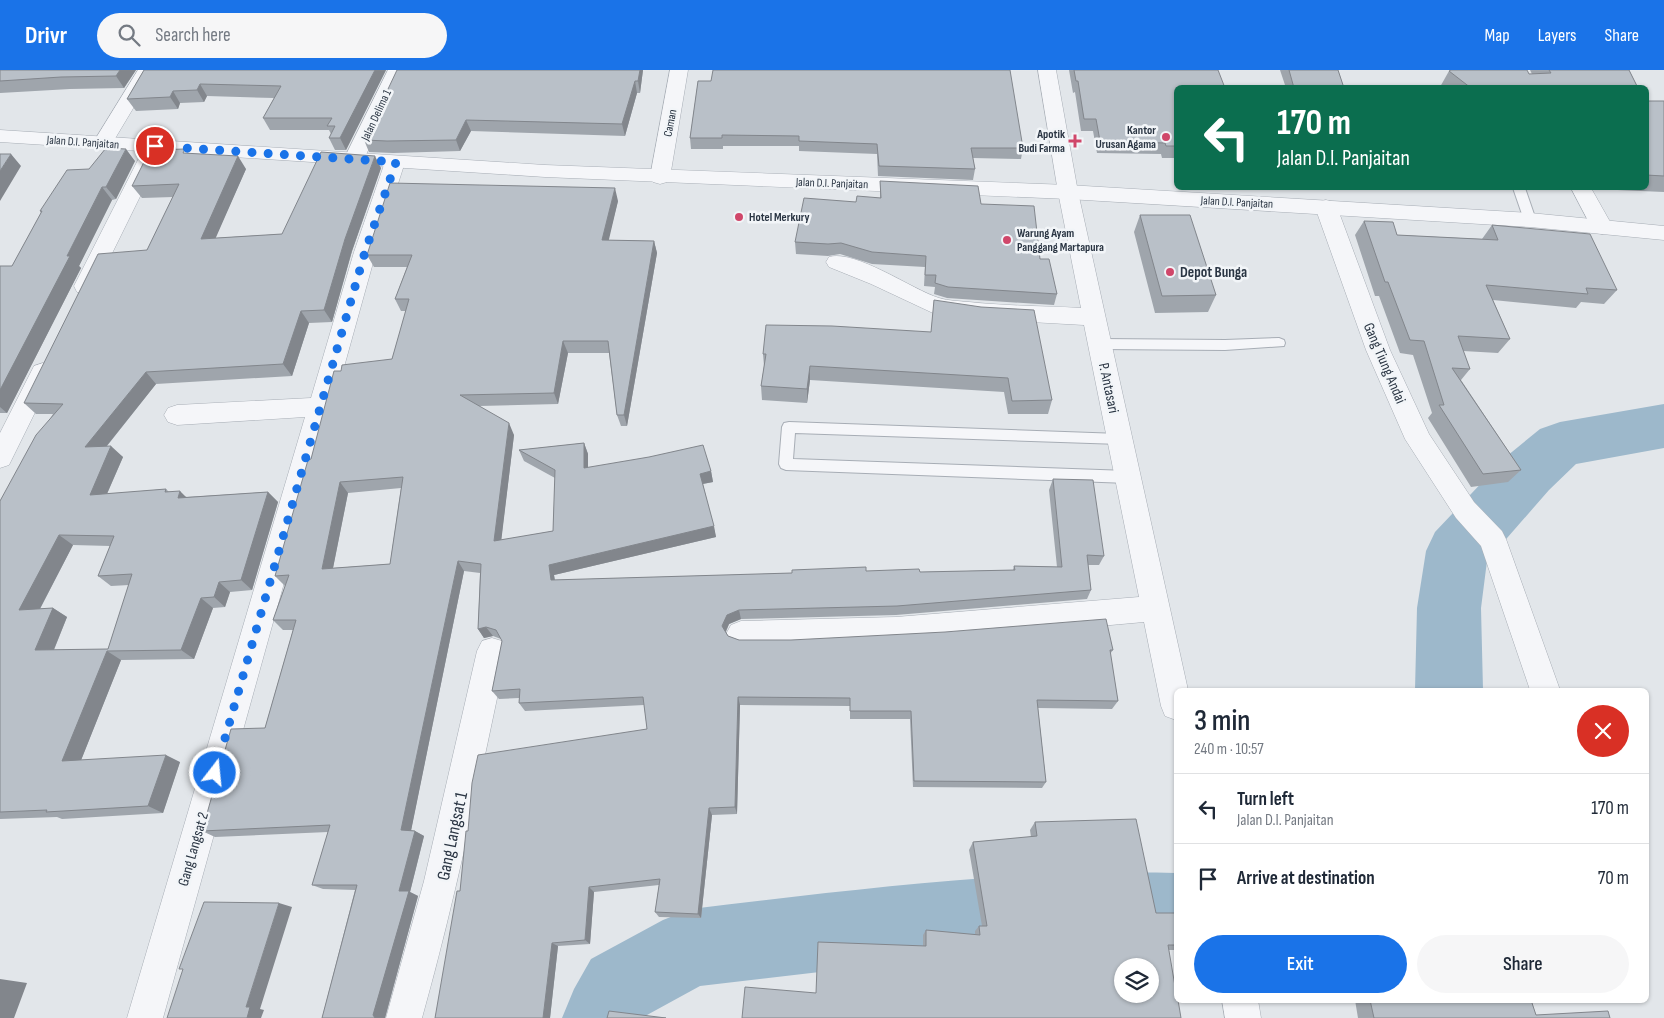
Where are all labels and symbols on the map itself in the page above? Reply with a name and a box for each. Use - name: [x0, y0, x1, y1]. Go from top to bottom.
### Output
- street label: Jalan Delima 1: [358, 86, 395, 144]
- street label: Caman: [660, 108, 680, 138]
- place label: Kantor Urusan Agama: [1096, 123, 1156, 152]
- pin: [134, 125, 176, 167]
- place label: Apotik Budi Farma: [1018, 127, 1065, 156]
- marker: Kantor Urusan Agama: [1160, 131, 1172, 143]
- street label: Jalan D.I. Panjaitan: [45, 132, 120, 153]
- marker: Apotik Budi Farma: [1069, 135, 1081, 147]
- street label: Jalan D.I. Panjaitan: [795, 175, 868, 192]
- street label: Jalan D.I. Panjaitan: [1199, 193, 1274, 212]
- place label: Hotel Merkury: [749, 210, 810, 225]
- marker: Hotel Merkury: [733, 211, 745, 223]
- place label: Warung Ayam Panggang Martapura: [1017, 226, 1104, 255]
- marker: Warung Ayam Panggang Martapura: [1001, 234, 1013, 246]
- place label: Depot Bunga: [1180, 263, 1247, 282]
- marker: Depot Bunga: [1164, 266, 1176, 278]
- street label: Gang Tiung Andai: [1359, 320, 1410, 407]
- street label: P. Antasari: [1094, 361, 1123, 415]
- position arrow: [188, 746, 240, 798]
- street label: Gang Langsat 1: [433, 789, 472, 882]
- street label: Gang Langsat 2: [174, 810, 213, 888]

